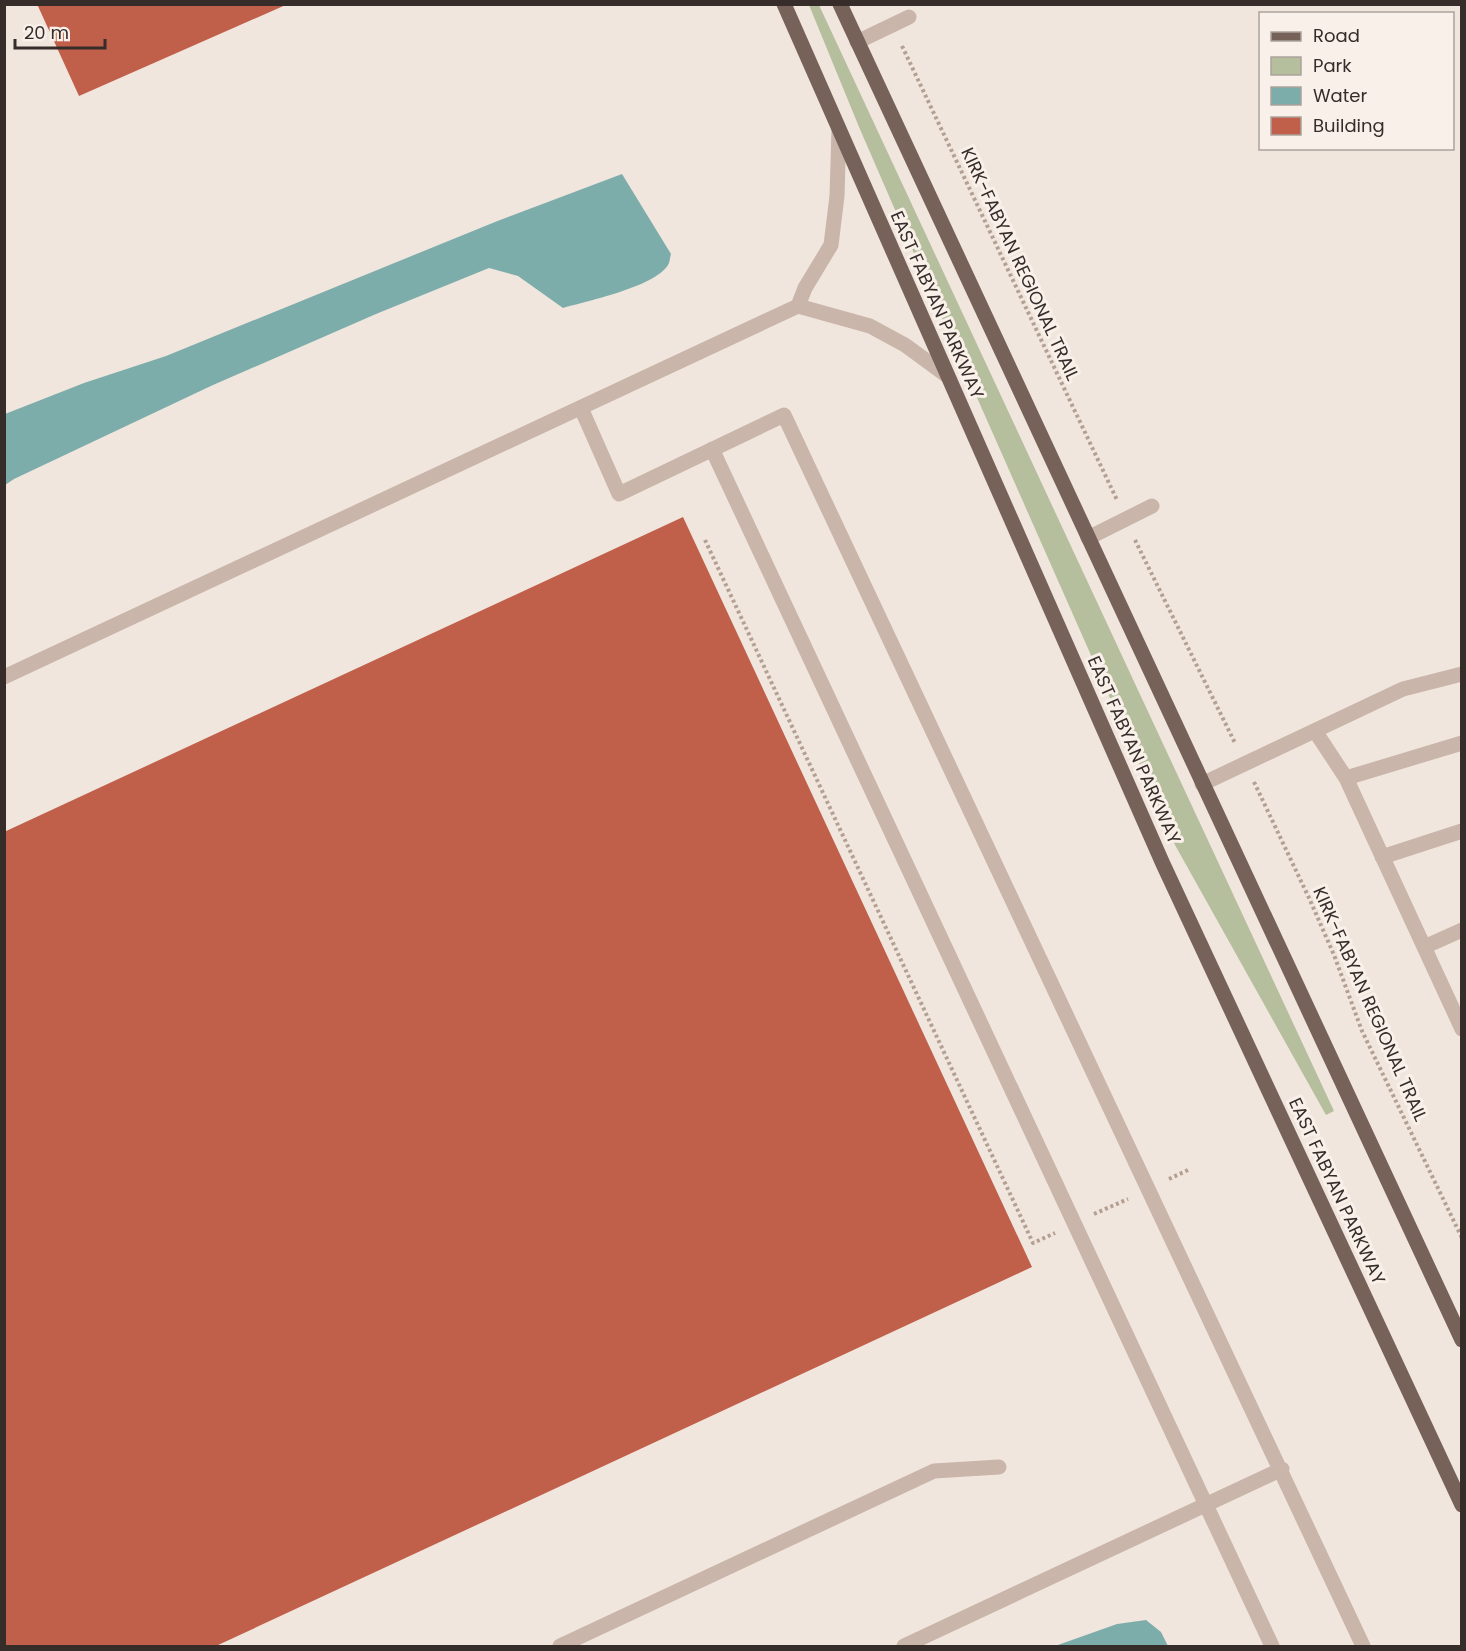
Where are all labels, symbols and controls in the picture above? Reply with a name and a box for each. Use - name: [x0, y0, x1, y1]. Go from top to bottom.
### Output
- scale bar: [15, 12, 105, 50]
- legend: [1259, 12, 1454, 150]
- text: 20 m: [24, 20, 69, 45]
- text: Road: [1313, 23, 1360, 48]
- text: Park: [1313, 53, 1352, 78]
- text: Water: [1313, 83, 1367, 108]
- text: Building: [1313, 113, 1385, 138]
- street label: KIRK-FABYAN REGIONAL TRAIL: [955, 143, 1086, 385]
- street label: EAST FABYAN PARKWAY: [885, 207, 990, 403]
- street label: EAST FABYAN PARKWAY: [1082, 652, 1187, 848]
- street label: KIRK-FABYAN REGIONAL TRAIL: [1307, 883, 1434, 1125]
- street label: EAST FABYAN PARKWAY: [1283, 1093, 1392, 1289]

